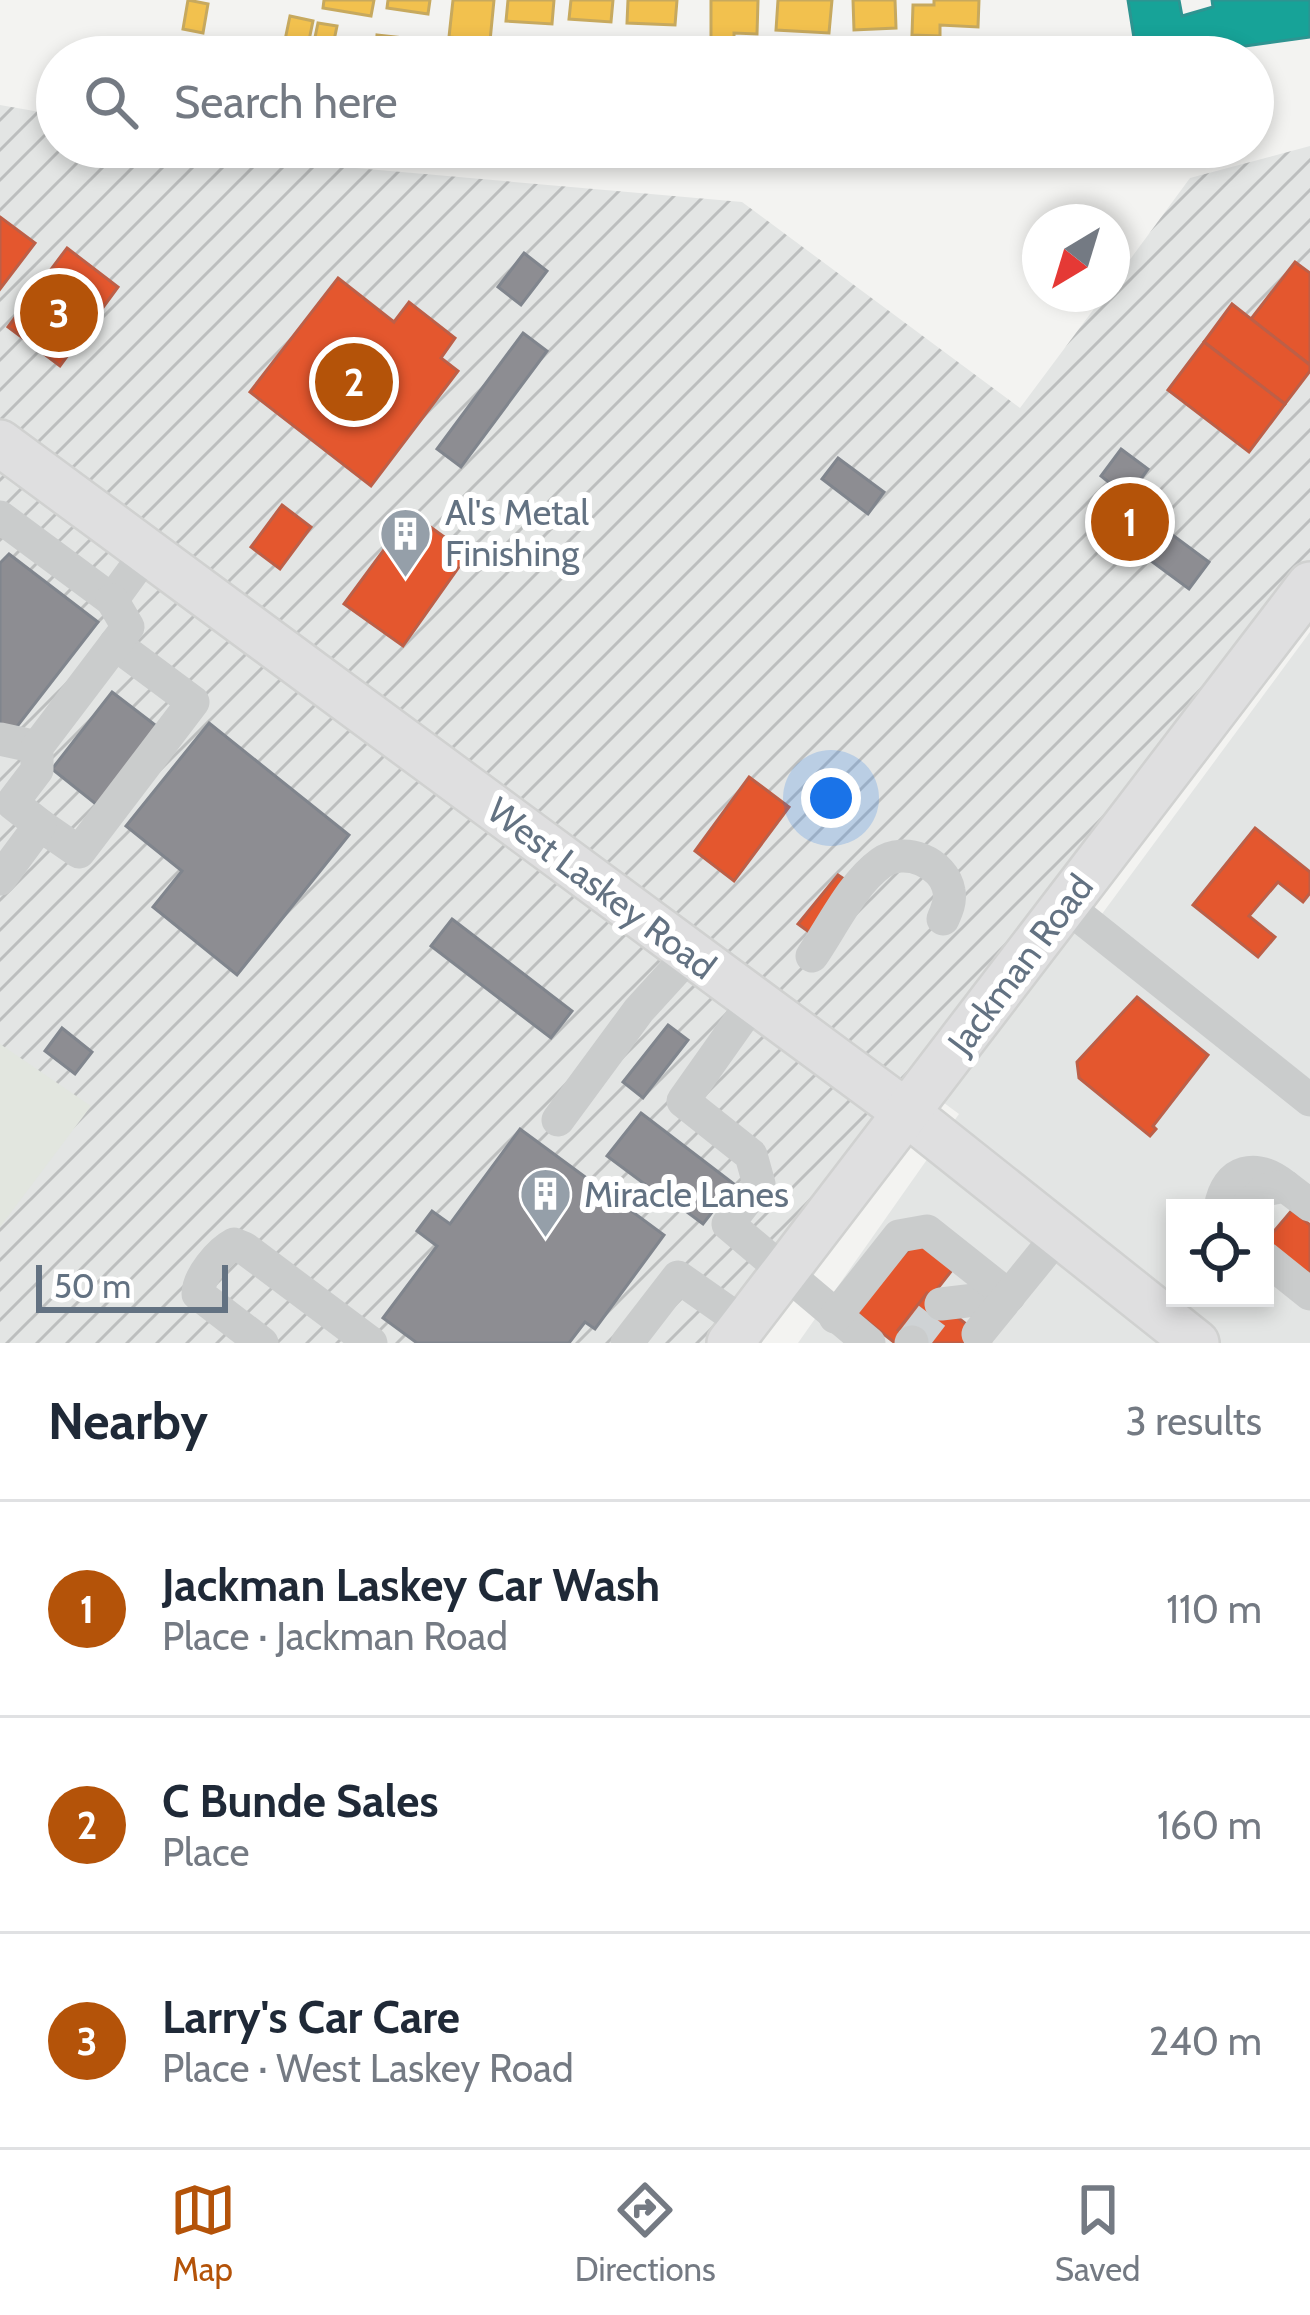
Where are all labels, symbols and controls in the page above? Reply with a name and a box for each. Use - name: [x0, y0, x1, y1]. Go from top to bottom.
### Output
- search box: [36, 36, 1274, 168]
- icon: search: [78, 69, 144, 135]
- text: Search here: [174, 75, 398, 129]
- north arrow: [1022, 204, 1130, 312]
- pin: 3: [20, 268, 98, 358]
- pin: 2: [315, 337, 393, 427]
- pin: 1: [1091, 477, 1169, 567]
- place label: Al's Metal Finishing: [445, 490, 590, 575]
- building icon: Al's Metal Finishing: [378, 505, 434, 579]
- your location: [801, 768, 861, 828]
- street label: West Laskey Road: [479, 788, 725, 988]
- street label: Jackman Road: [938, 865, 1102, 1063]
- building icon: Miracle Lanes: [517, 1166, 573, 1240]
- place label: Miracle Lanes: [584, 1172, 789, 1216]
- map controls: [1166, 1199, 1274, 1307]
- button: locate: [1166, 1199, 1274, 1307]
- scale bar: [36, 1259, 228, 1312]
- text: 50 m: [54, 1266, 131, 1306]
- text: Nearby: [48, 1390, 208, 1452]
- text: 3 results: [1125, 1397, 1262, 1445]
- text: Jackman Laskey Car Wash: [162, 1558, 660, 1612]
- text: 1: [80, 1585, 94, 1633]
- text: 110 m: [1166, 1585, 1262, 1633]
- text: Place · Jackman Road: [162, 1612, 508, 1660]
- text: C Bunde Sales: [162, 1774, 438, 1828]
- text: 2: [77, 1801, 97, 1849]
- text: 160 m: [1157, 1801, 1262, 1849]
- text: Place: [162, 1828, 249, 1876]
- text: Larry's Car Care: [162, 1990, 460, 2044]
- text: 3: [76, 2017, 98, 2065]
- text: 240 m: [1149, 2017, 1262, 2065]
- text: Place · West Laskey Road: [162, 2044, 574, 2092]
- tab: Map: [170, 2177, 236, 2289]
- tab: Directions: [575, 2177, 716, 2289]
- tab: Saved: [1055, 2177, 1140, 2289]

